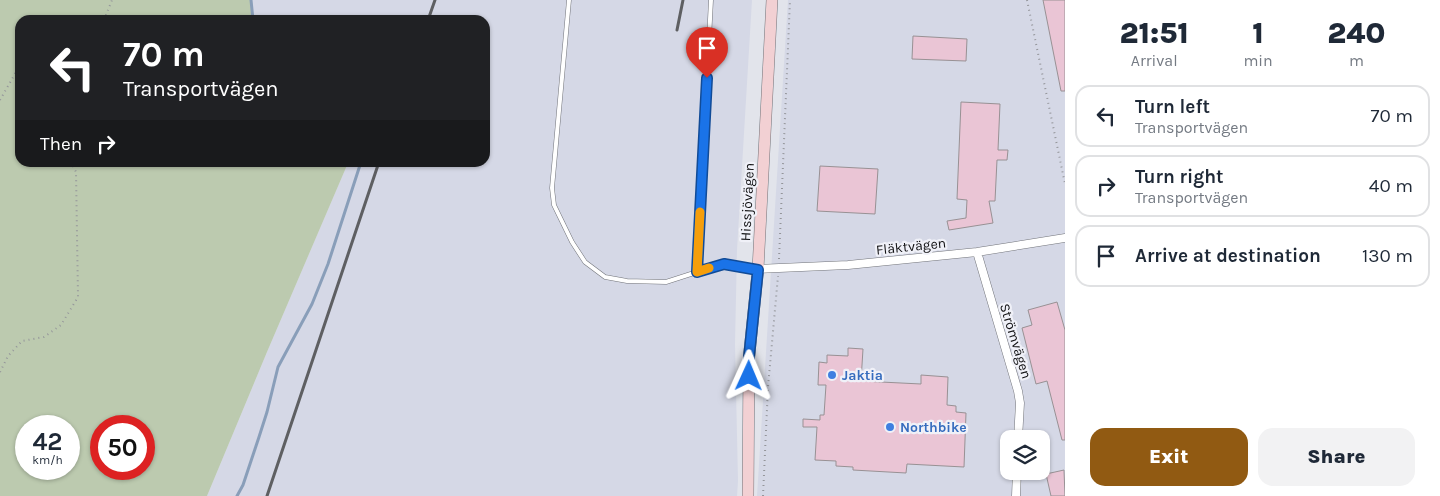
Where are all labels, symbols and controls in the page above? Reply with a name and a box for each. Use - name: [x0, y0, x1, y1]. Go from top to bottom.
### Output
- text: 21:51: [1120, 15, 1189, 51]
- text: 1: [1252, 15, 1264, 51]
- text: 240: [1327, 15, 1385, 51]
- pin: [686, 27, 728, 78]
- text: 70 m: [123, 34, 205, 75]
- icon: arrive: [693, 34, 721, 62]
- icon: left: [40, 35, 105, 100]
- text: Arrival: [1131, 51, 1178, 70]
- text: min: [1243, 51, 1273, 70]
- text: m: [1349, 51, 1364, 70]
- text: Transportvägen: [123, 76, 279, 102]
- text: Turn left: [1135, 96, 1210, 118]
- icon: left: [1092, 102, 1120, 130]
- text: 70 m: [1371, 105, 1413, 127]
- text: Transportvägen: [1135, 118, 1248, 137]
- icon: right: [92, 130, 120, 158]
- text: Then: [40, 133, 82, 155]
- street label: Hissjövägen: [737, 162, 758, 242]
- text: Turn right: [1135, 166, 1224, 188]
- icon: right: [1092, 172, 1120, 200]
- text: 40 m: [1369, 175, 1413, 197]
- text: Transportvägen: [1135, 188, 1248, 207]
- street label: Fläktvägen: [875, 234, 947, 259]
- icon: arrive: [1092, 242, 1120, 270]
- text: Arrive at destination: [1135, 245, 1321, 267]
- text: 130 m: [1362, 245, 1413, 267]
- street label: Strömvägen: [996, 301, 1035, 381]
- position arrow: [722, 349, 774, 401]
- place label: Jaktia: [842, 367, 883, 384]
- marker: Jaktia: [826, 369, 838, 381]
- speed limit sign: 50: [90, 415, 155, 480]
- place label: Northbike: [900, 419, 967, 436]
- marker: Northbike: [884, 421, 896, 433]
- text: 42: [32, 427, 63, 456]
- button: Exit: [1090, 428, 1248, 486]
- button: Share: [1258, 428, 1415, 486]
- map controls: [1000, 430, 1050, 480]
- button: layers: [1000, 430, 1050, 480]
- text: km/h: [32, 453, 63, 467]

